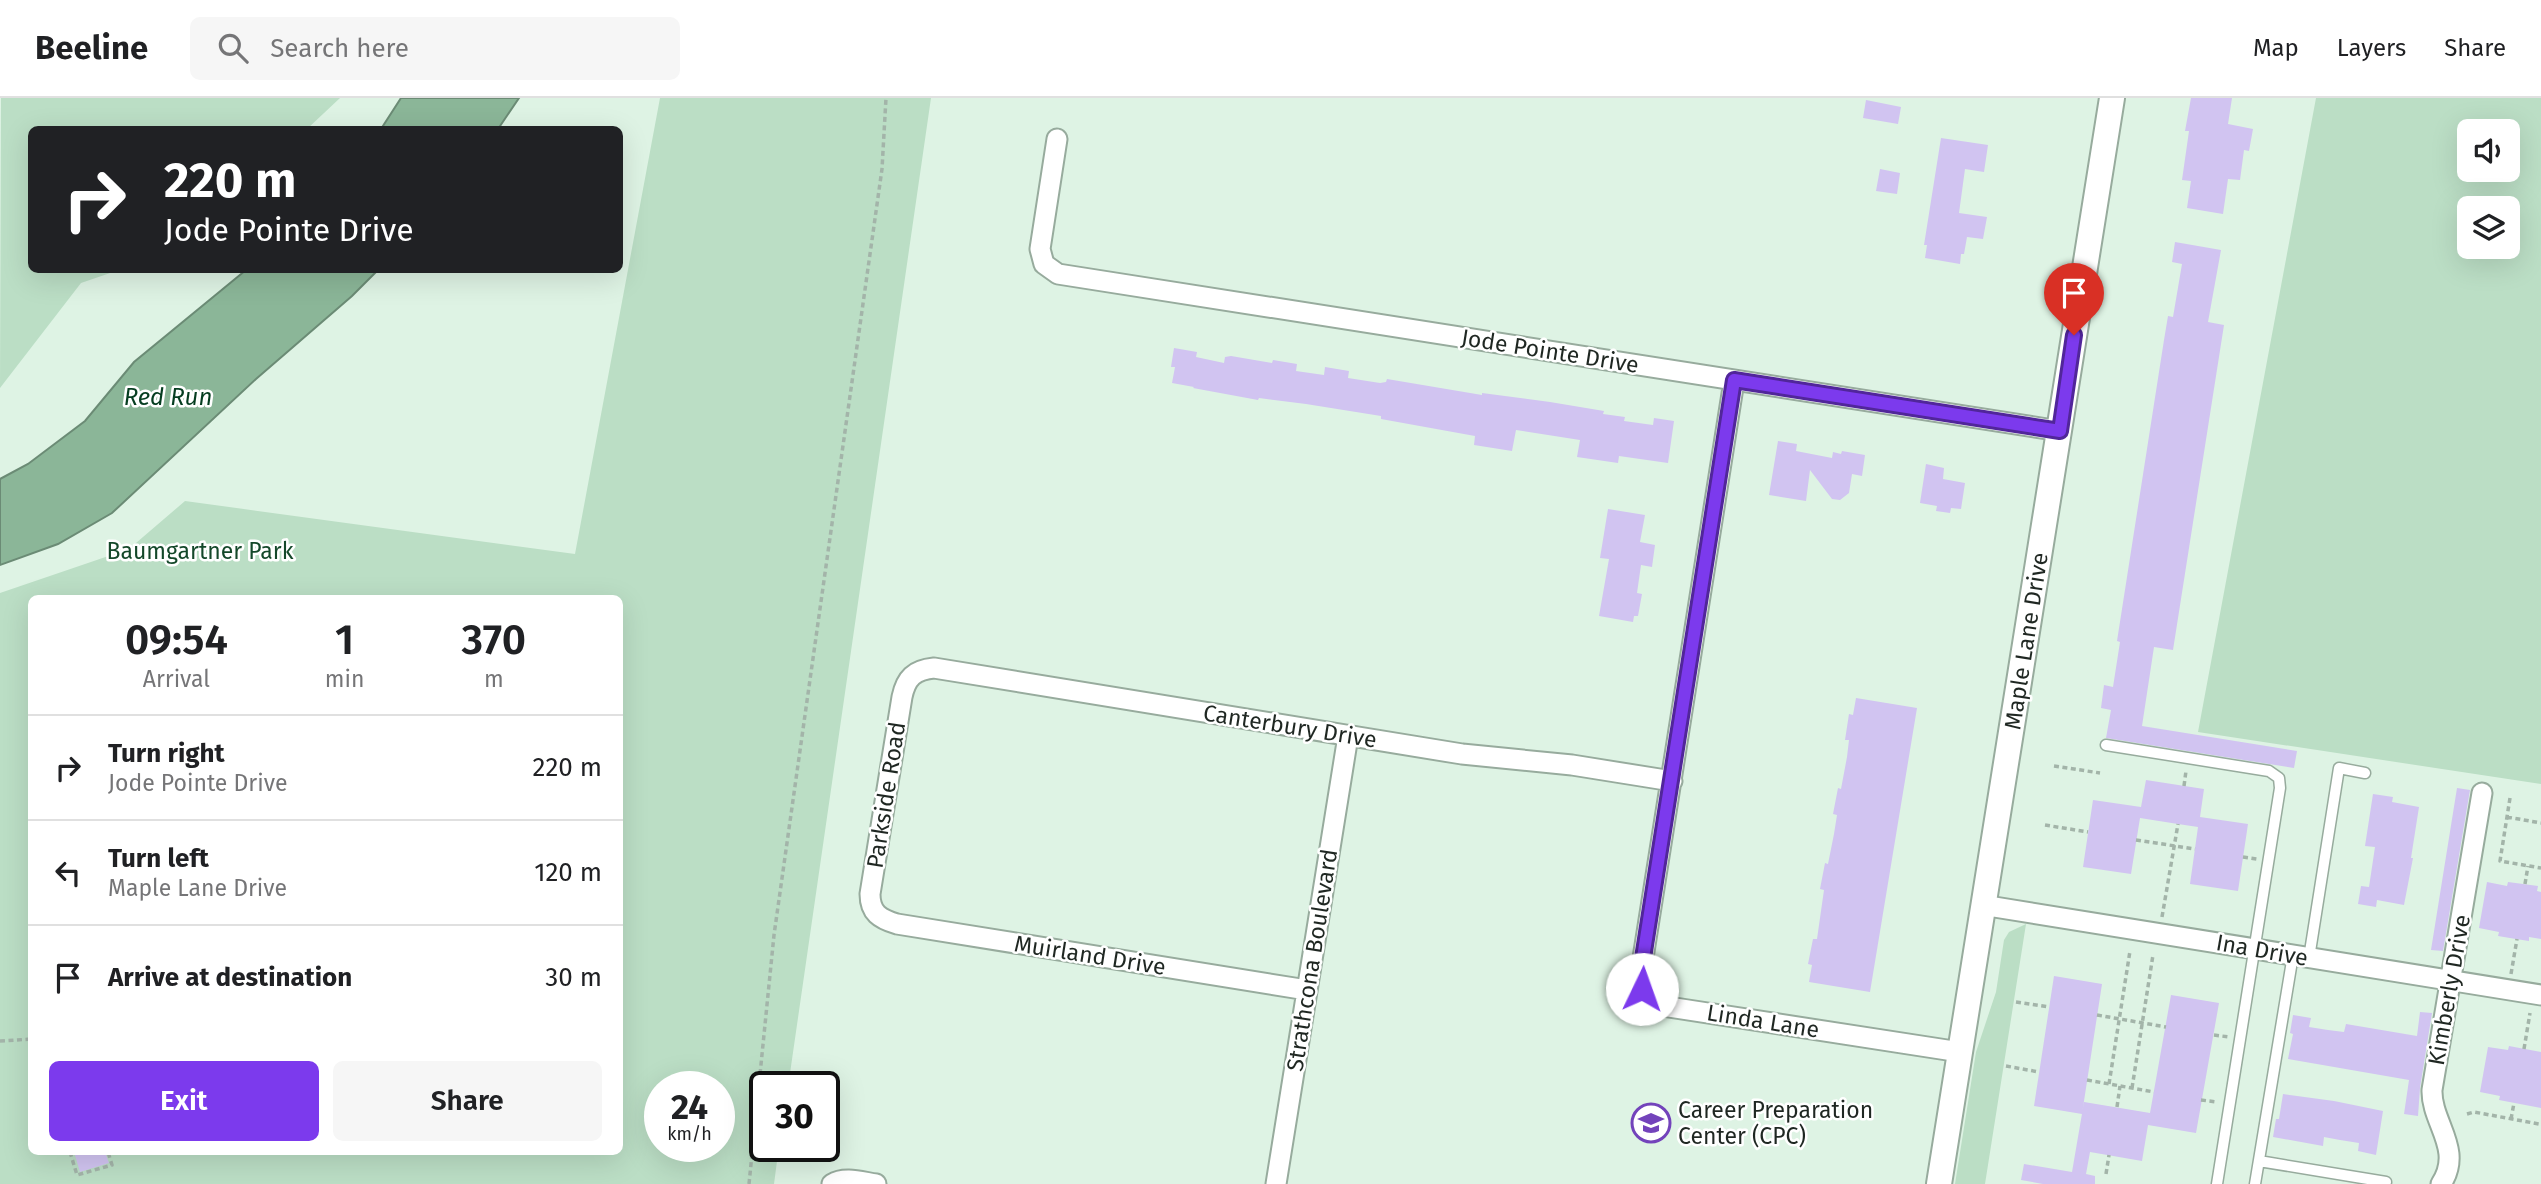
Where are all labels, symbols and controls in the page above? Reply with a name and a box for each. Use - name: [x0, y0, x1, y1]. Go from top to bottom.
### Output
- search box: [190, 17, 680, 80]
- text: Beeline: [35, 28, 148, 68]
- icon: search: [214, 29, 252, 67]
- text: Search here: [270, 33, 409, 64]
- text: Map: [2253, 34, 2299, 62]
- text: Layers: [2337, 34, 2406, 62]
- text: Share: [2444, 34, 2506, 62]
- map controls: [2457, 119, 2520, 259]
- button: sound: [2457, 119, 2520, 182]
- text: 220 m: [164, 151, 296, 210]
- icon: right: [49, 154, 140, 245]
- button: layers: [2457, 196, 2520, 259]
- text: Jode Pointe Drive: [164, 211, 414, 249]
- pin: [2044, 263, 2104, 335]
- icon: arrive: [2055, 274, 2093, 312]
- street label: Jode Pointe Drive: [1459, 323, 1641, 379]
- water label: Red Run: [124, 383, 212, 411]
- park label: Baumgartner Park: [106, 537, 294, 565]
- street label: Maple Lane Drive: [1998, 550, 2054, 732]
- text: 09:54: [125, 615, 228, 665]
- text: 1: [335, 615, 354, 665]
- text: 370: [461, 615, 526, 665]
- text: Arrival: [143, 665, 210, 693]
- text: min: [325, 665, 364, 693]
- text: m: [484, 665, 504, 693]
- street label: Canterbury Drive: [1201, 698, 1379, 754]
- street label: Parkside Road: [861, 720, 911, 870]
- text: Turn right: [108, 738, 225, 769]
- icon: right: [49, 749, 87, 787]
- text: 220 m: [533, 752, 602, 783]
- text: Jode Pointe Drive: [108, 769, 287, 797]
- text: Turn left: [108, 843, 209, 874]
- street label: Strathcona Boulevard: [1281, 847, 1343, 1073]
- icon: left: [49, 854, 87, 892]
- text: 120 m: [534, 857, 602, 888]
- text: Maple Lane Drive: [108, 874, 287, 902]
- street label: Kimberly Drive: [2422, 912, 2476, 1068]
- street label: Ina Drive: [2214, 928, 2310, 972]
- street label: Muirland Drive: [1012, 929, 1168, 981]
- position arrow: [1605, 952, 1679, 1026]
- icon: arrive: [49, 959, 87, 997]
- text: Arrive at destination: [108, 962, 352, 993]
- text: 30 m: [545, 962, 602, 993]
- street label: Linda Lane: [1705, 998, 1821, 1044]
- button: Exit: [49, 1061, 319, 1141]
- button: Share: [333, 1061, 602, 1141]
- speed limit sign: 30: [749, 1071, 840, 1162]
- text: 24: [671, 1086, 708, 1128]
- place label: Career Preparation Center (CPC): [1678, 1096, 1873, 1150]
- school or university icon: Career Preparation Center (CPC): [1630, 1102, 1672, 1144]
- text: km/h: [667, 1123, 712, 1145]

